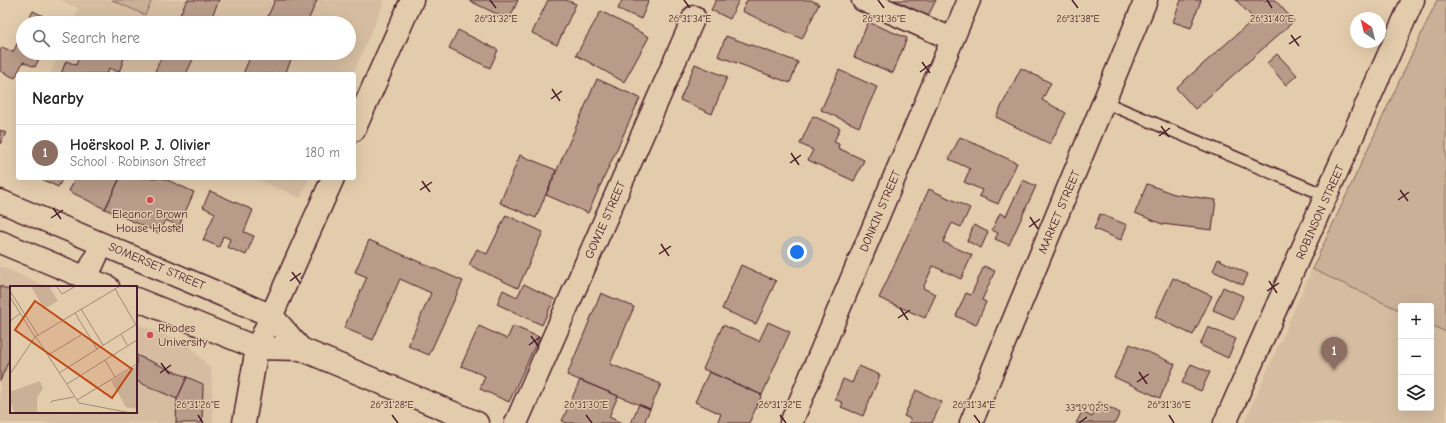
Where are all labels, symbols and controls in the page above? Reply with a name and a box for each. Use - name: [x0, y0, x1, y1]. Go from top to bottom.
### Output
- north arrow: [1350, 12, 1386, 48]
- text: 26°31'32"E: [474, 13, 518, 25]
- text: 26°31'34"E: [669, 13, 711, 25]
- text: 26°31'36"E: [862, 13, 906, 25]
- text: 26°31'38"E: [1056, 13, 1100, 25]
- text: 26°31'40"E: [1250, 13, 1294, 25]
- search box: [16, 16, 356, 60]
- icon: search: [30, 27, 52, 49]
- text: Search here: [62, 29, 140, 47]
- text: Nearby: [32, 89, 83, 108]
- text: Hoërskool P. J. Olivier: [70, 136, 210, 154]
- text: 1: [42, 145, 48, 160]
- text: 180 m: [305, 145, 340, 160]
- text: School · Robinson Street: [70, 154, 206, 169]
- street label: ROBINSON STREET: [1293, 162, 1347, 261]
- street label: DONKIN STREET: [857, 167, 904, 254]
- street label: MARKET STREET: [1035, 168, 1083, 256]
- street label: GOWIE STREET: [582, 178, 629, 261]
- marker: Eleanor Brown House Hostel: [145, 195, 155, 205]
- place label: Eleanor Brown House Hostel: [112, 207, 188, 235]
- street label: SOMERSET STREET: [107, 239, 208, 293]
- your location: [787, 242, 807, 262]
- inset map: [10, 286, 137, 413]
- map controls: [1398, 303, 1434, 411]
- button: +: [1398, 303, 1434, 339]
- place label: Rhodes University: [158, 321, 208, 349]
- marker: Rhodes University: [145, 330, 155, 340]
- pin: 1: [1321, 337, 1347, 370]
- button: −: [1398, 339, 1434, 375]
- button: layers: [1398, 375, 1434, 411]
- text: 26°31'26"E: [176, 399, 220, 411]
- text: 26°31'28"E: [370, 399, 414, 411]
- text: 26°31'30"E: [564, 399, 608, 411]
- text: 26°31'32"E: [758, 399, 802, 411]
- text: 26°31'34"E: [953, 399, 995, 411]
- text: 26°31'36"E: [1147, 399, 1191, 411]
- text: 33°19'02"S: [1065, 402, 1109, 414]

